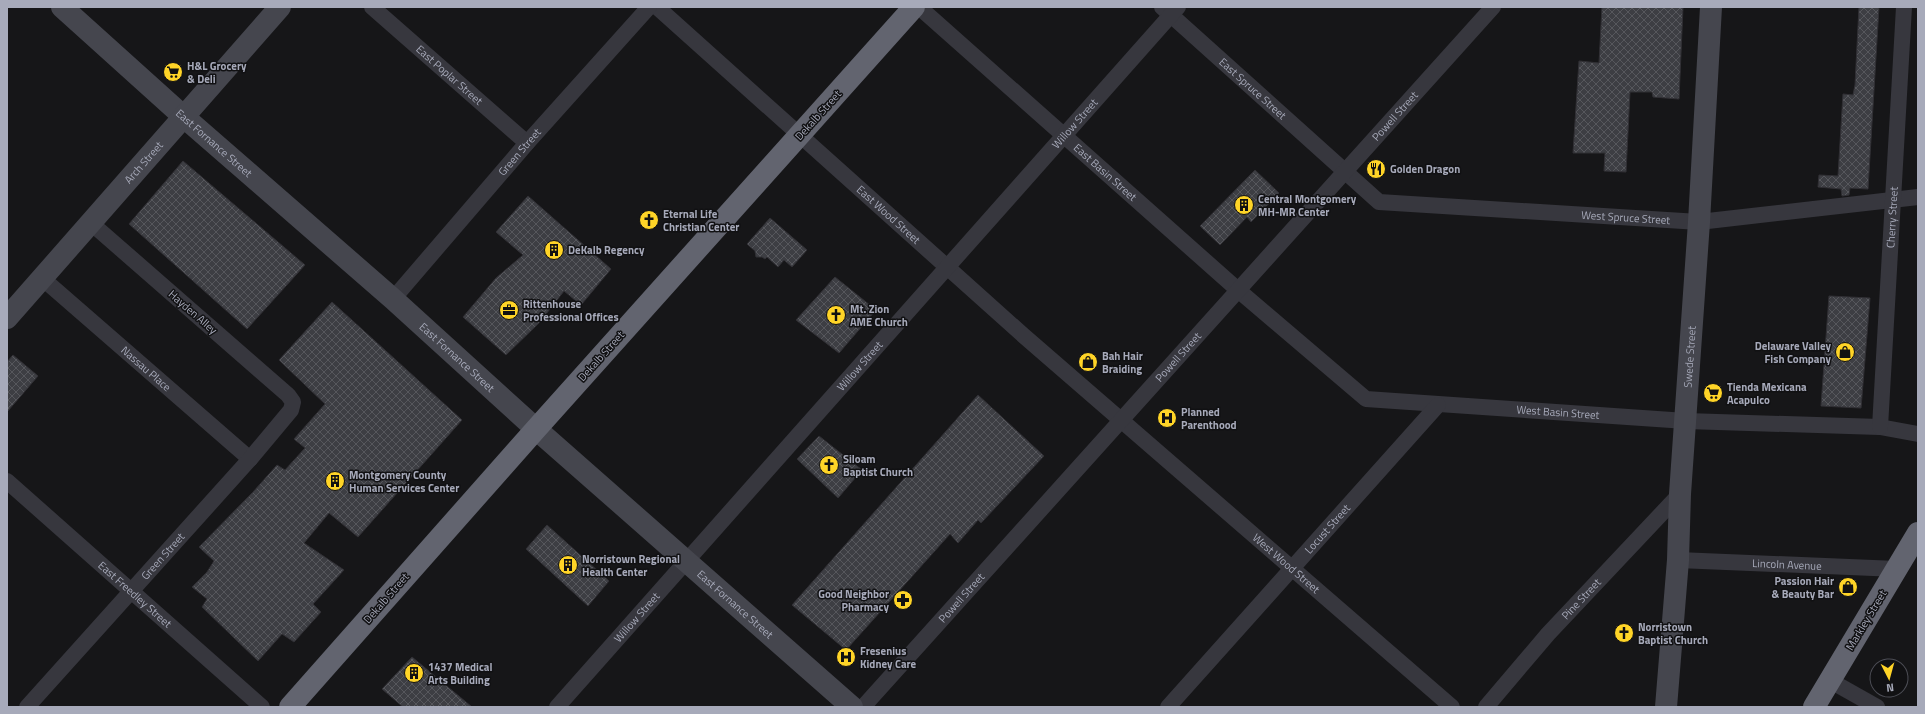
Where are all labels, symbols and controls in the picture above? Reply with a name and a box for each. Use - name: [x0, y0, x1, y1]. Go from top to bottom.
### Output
- street label: East Poplar Street: [413, 41, 486, 109]
- street label: East Spruce Street: [1216, 54, 1290, 123]
- place label: H&L Grocery & Deli: [187, 58, 247, 87]
- supermarket icon: H&L Grocery & Deli: [162, 61, 184, 83]
- street label: Dekalb Street: [791, 86, 845, 144]
- street label: Powell Street: [1368, 88, 1422, 145]
- street label: Willow Street: [1048, 95, 1101, 152]
- street label: East Fornance Street: [172, 105, 256, 181]
- street label: Green Street: [494, 125, 545, 179]
- street label: Arch Street: [120, 138, 167, 187]
- street label: East Basin Street: [1070, 140, 1140, 205]
- restaurant icon: Golden Dragon: [1365, 158, 1387, 180]
- place label: Golden Dragon: [1390, 161, 1460, 177]
- street label: East Wood Street: [853, 182, 924, 248]
- street label: Cherry Street: [1882, 186, 1902, 248]
- place label: Central Montgomery MH-MR Center: [1258, 191, 1357, 220]
- building icon: Central Montgomery MH-MR Center: [1233, 194, 1255, 216]
- place label: Eternal Life Christian Center: [663, 206, 739, 235]
- street label: West Spruce Street: [1581, 207, 1671, 228]
- church icon: Eternal Life Christian Center: [638, 209, 660, 231]
- building icon: DeKalb Regency: [543, 239, 565, 261]
- place label: DeKalb Regency: [568, 242, 645, 258]
- street label: Hayden Alley: [165, 286, 221, 338]
- place label: Rittenhouse Professional Offices: [523, 296, 619, 325]
- office icon: Rittenhouse Professional Offices: [498, 299, 520, 321]
- place label: Mt. Zion AME Church: [850, 301, 908, 330]
- church icon: Mt. Zion AME Church: [825, 304, 847, 326]
- street label: East Fornance Street: [416, 319, 498, 396]
- street label: Swede Street: [1679, 325, 1700, 388]
- street label: Dekalb Street: [574, 327, 628, 385]
- street label: Powell Street: [1151, 328, 1205, 385]
- street label: Willow Street: [833, 337, 886, 394]
- place label: Delaware Valley Fish Company: [1755, 338, 1831, 367]
- shop icon: Delaware Valley Fish Company: [1834, 341, 1856, 363]
- street label: Nassau Place: [118, 342, 175, 395]
- place label: Bah Hair Braiding: [1102, 348, 1143, 377]
- shop icon: Bah Hair Braiding: [1077, 351, 1099, 373]
- place label: Tienda Mexicana Acapulco: [1727, 379, 1807, 408]
- supermarket icon: Tienda Mexicana Acapulco: [1702, 382, 1724, 404]
- street label: West Basin Street: [1516, 401, 1600, 423]
- place label: Planned Parenthood: [1181, 404, 1237, 433]
- hospital icon: Planned Parenthood: [1156, 407, 1178, 429]
- place label: Siloam Baptist Church: [843, 451, 913, 480]
- church icon: Siloam Baptist Church: [818, 454, 840, 476]
- place label: Montgomery County Human Services Center: [349, 467, 459, 496]
- building icon: Montgomery County Human Services Center: [324, 470, 346, 492]
- street label: Locust Street: [1301, 500, 1354, 557]
- street label: Green Street: [137, 529, 188, 583]
- street label: West Wood Street: [1249, 530, 1323, 597]
- place label: Norristown Regional Health Center: [582, 551, 680, 580]
- building icon: Norristown Regional Health Center: [557, 554, 579, 576]
- street label: Lincoln Avenue: [1752, 555, 1822, 574]
- street label: East Freedley Street: [95, 557, 175, 631]
- street label: East Fornance Street: [694, 566, 777, 642]
- street label: Dekalb Street: [359, 569, 413, 627]
- street label: Powell Street: [935, 569, 988, 626]
- place label: Passion Hair & Beauty Bar: [1772, 573, 1834, 602]
- street label: Pine Street: [1558, 575, 1605, 623]
- shop icon: Passion Hair & Beauty Bar: [1837, 576, 1859, 598]
- place label: Good Neighbor Pharmacy: [818, 586, 889, 615]
- street label: Markley Street: [1842, 587, 1890, 653]
- street label: Willow Street: [610, 589, 663, 646]
- pharmacy icon: Good Neighbor Pharmacy: [892, 589, 914, 611]
- place label: Norristown Baptist Church: [1638, 619, 1708, 648]
- church icon: Norristown Baptist Church: [1613, 622, 1635, 644]
- place label: Fresenius Kidney Care: [860, 643, 917, 672]
- hospital icon: Fresenius Kidney Care: [835, 646, 857, 668]
- north arrow: [1869, 658, 1909, 698]
- place label: 1437 Medical Arts Building: [428, 659, 492, 688]
- building icon: 1437 Medical Arts Building: [403, 662, 425, 684]
- text: N: [1885, 680, 1895, 696]

